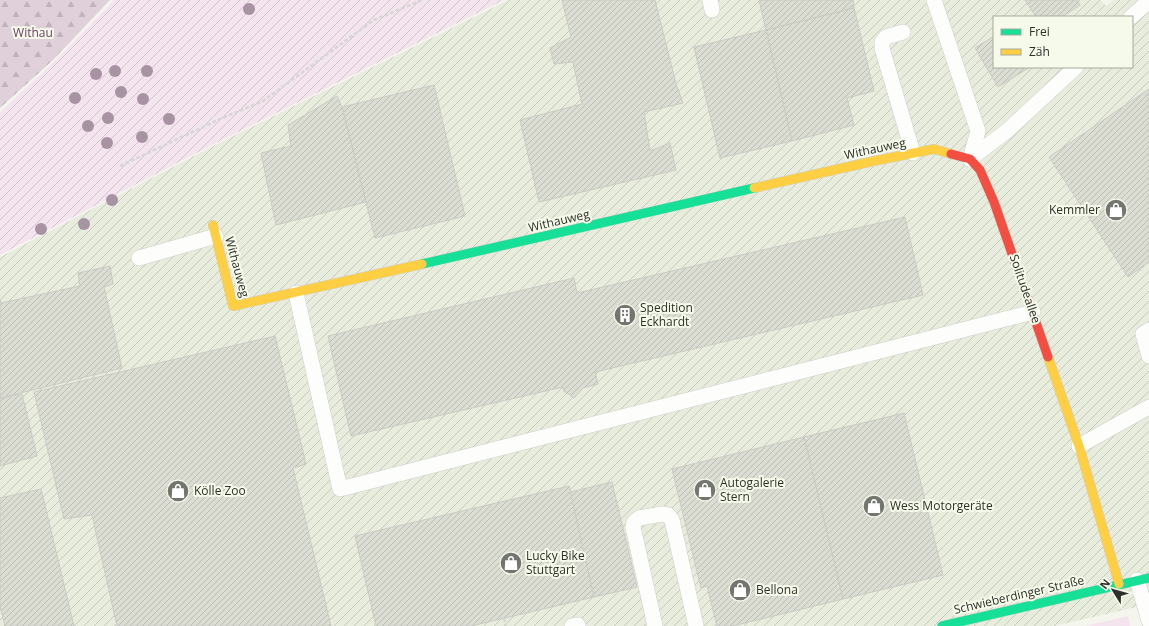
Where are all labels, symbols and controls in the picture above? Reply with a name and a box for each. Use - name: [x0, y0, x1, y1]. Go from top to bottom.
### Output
- legend: [993, 16, 1133, 68]
- text: Frei: [1029, 23, 1050, 40]
- park label: Withau: [13, 24, 53, 41]
- text: Zäh: [1029, 43, 1050, 60]
- street label: Withauweg: [843, 134, 908, 163]
- shop icon: Kemmler: [1103, 197, 1129, 223]
- place label: Kemmler: [1049, 201, 1100, 218]
- street label: Withauweg: [527, 205, 592, 236]
- street label: Withauweg: [221, 235, 254, 300]
- street label: Solitudeallee: [1006, 252, 1045, 326]
- place label: Spedition Eckhardt: [640, 299, 693, 330]
- building icon: Spedition Eckhardt: [612, 302, 638, 328]
- place label: Autogalerie Stern: [720, 474, 784, 505]
- shop icon: Autogalerie Stern: [692, 477, 718, 503]
- shop icon: Kölle Zoo: [165, 478, 191, 504]
- place label: Kölle Zoo: [194, 482, 246, 499]
- shop icon: Wess Motorgeräte: [861, 493, 887, 519]
- place label: Wess Motorgeräte: [890, 497, 993, 514]
- place label: Lucky Bike Stuttgart: [526, 547, 585, 578]
- shop icon: Lucky Bike Stuttgart: [498, 550, 524, 576]
- north arrow: [1093, 570, 1133, 610]
- street label: Schwieberdinger Straße: [952, 571, 1086, 618]
- text: N: [1096, 576, 1113, 592]
- shop icon: Bellona: [727, 577, 753, 603]
- place label: Bellona: [756, 581, 798, 598]

